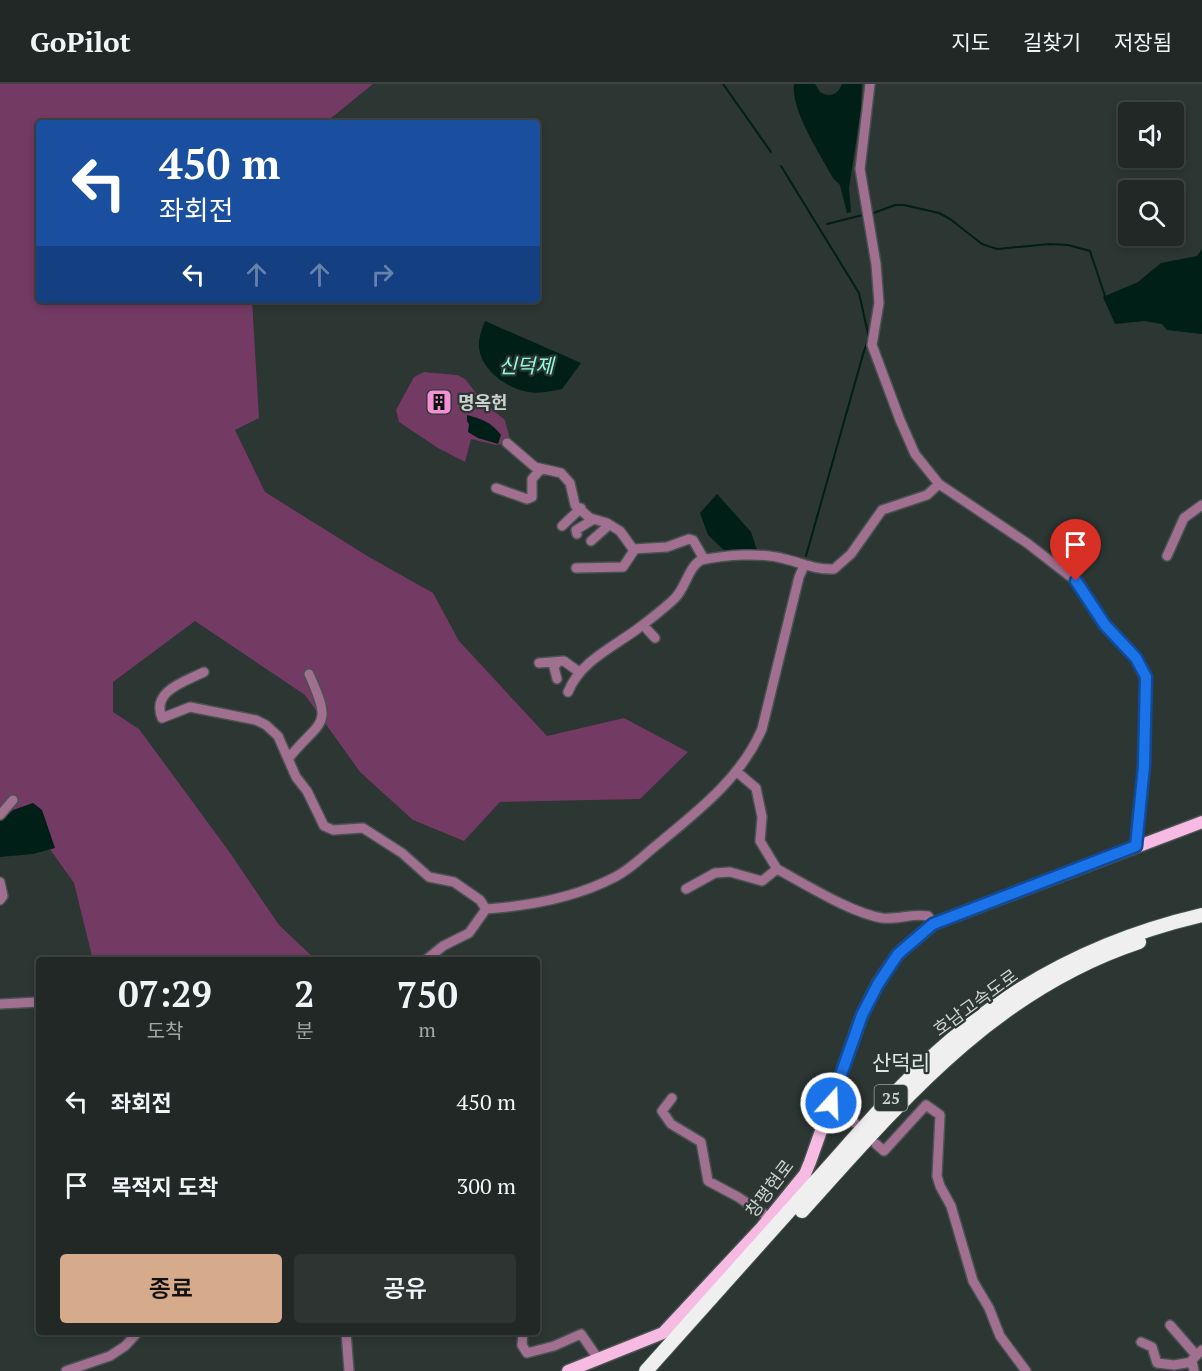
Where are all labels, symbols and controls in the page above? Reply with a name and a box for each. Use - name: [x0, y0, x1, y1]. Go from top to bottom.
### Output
- text: GoPilot: [30, 23, 131, 60]
- text: 지도: [951, 28, 990, 56]
- text: 길찾기: [1023, 28, 1081, 56]
- text: 저장됨: [1114, 28, 1172, 56]
- map controls: [1118, 102, 1184, 246]
- button: sound: [1118, 102, 1184, 168]
- text: 450 m: [159, 135, 280, 191]
- icon: left: [60, 144, 138, 222]
- button: search: [1118, 180, 1184, 246]
- text: 좌회전: [159, 192, 234, 228]
- icon: left: [177, 258, 210, 291]
- icon: ahead: [240, 258, 273, 291]
- icon: ahead: [303, 258, 336, 291]
- icon: right: [366, 258, 399, 291]
- water label: 신덕제: [498, 352, 556, 379]
- building icon: 명옥헌: [424, 387, 454, 417]
- place label: 명옥헌: [458, 390, 508, 414]
- pin: [1050, 519, 1101, 581]
- icon: arrive: [1059, 528, 1092, 561]
- street label: 호남고속도로: [928, 963, 1022, 1041]
- text: 07:29: [118, 970, 212, 1017]
- text: 2: [294, 970, 315, 1017]
- text: 750: [397, 971, 458, 1018]
- text: m: [419, 1016, 436, 1043]
- text: 도착: [147, 1017, 183, 1044]
- text: 분: [295, 1017, 314, 1044]
- district label: 산덕리: [872, 1048, 930, 1076]
- position arrow: [799, 1071, 863, 1135]
- icon: left: [60, 1085, 93, 1118]
- road number: 25: [874, 1085, 908, 1111]
- text: 450 m: [456, 1087, 516, 1116]
- text: 좌회전: [111, 1088, 172, 1117]
- street label: 창평현로: [739, 1154, 799, 1222]
- icon: arrive: [60, 1169, 93, 1202]
- text: 300 m: [456, 1171, 516, 1200]
- text: 목적지 도착: [111, 1172, 218, 1201]
- button: 종료: [60, 1254, 282, 1323]
- button: 공유: [294, 1254, 516, 1323]

